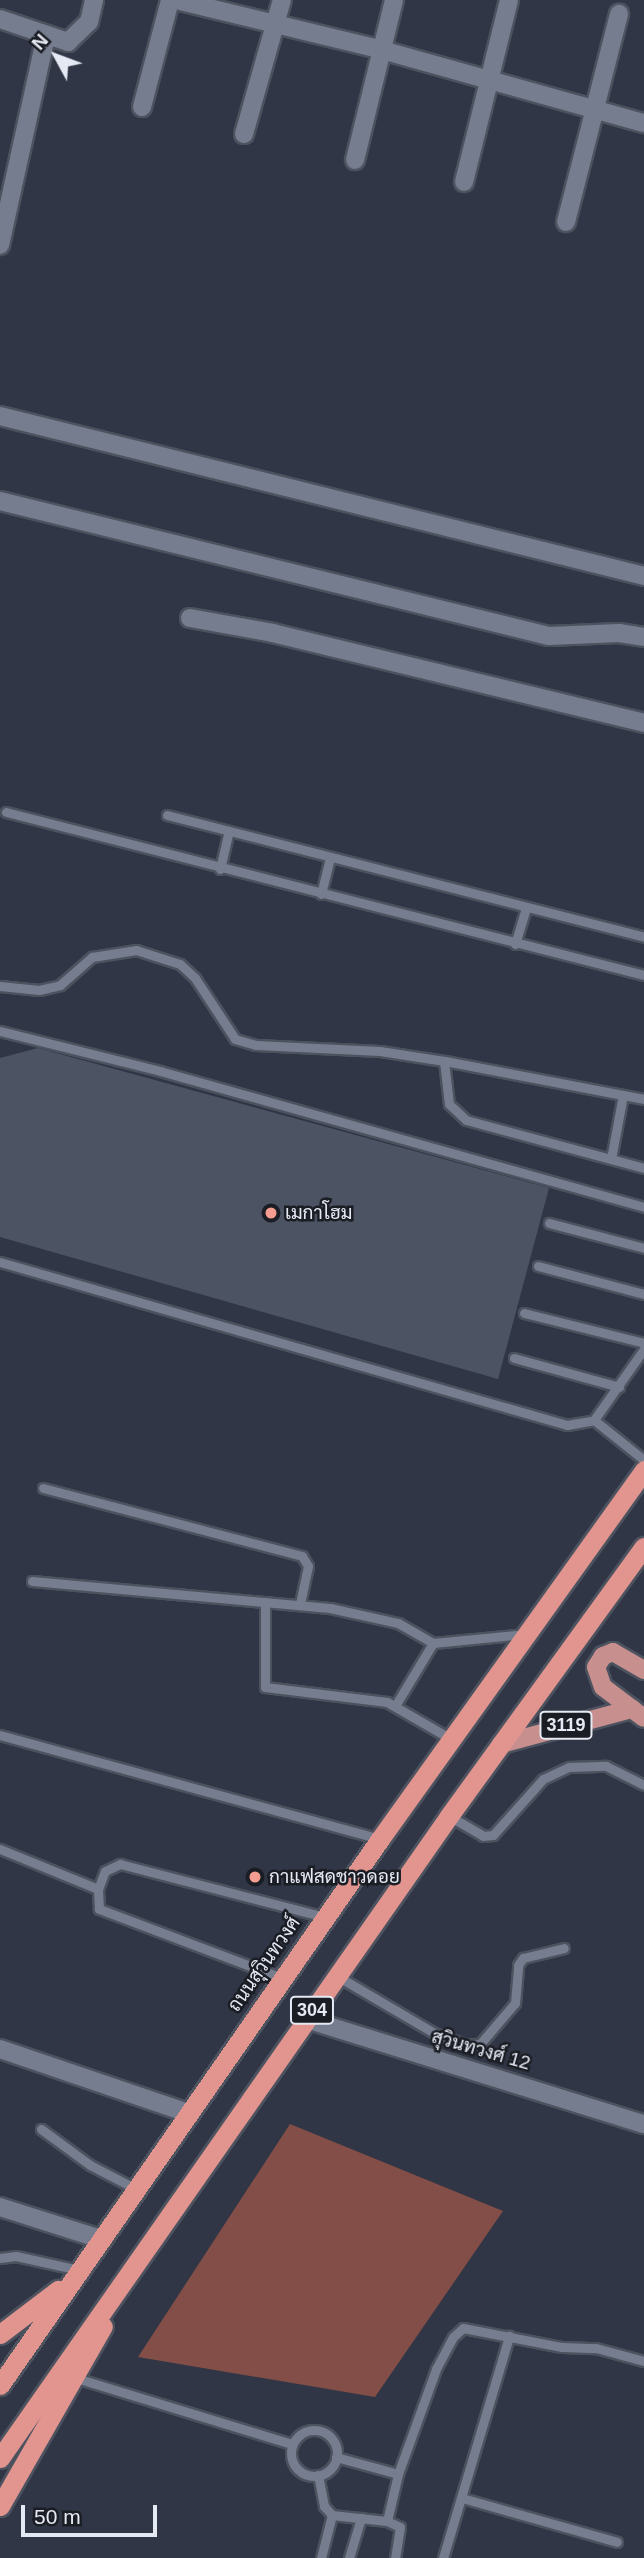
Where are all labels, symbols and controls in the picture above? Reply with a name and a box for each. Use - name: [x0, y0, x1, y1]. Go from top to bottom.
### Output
- north arrow: [21, 21, 91, 91]
- text: N: [27, 30, 52, 54]
- place label: เมกาโฮม: [285, 1202, 352, 1224]
- marker: เมกาโฮม: [263, 1205, 279, 1221]
- road number: 3119: [538, 1710, 594, 1740]
- place label: กาแฟสดชาวดอย: [269, 1866, 400, 1888]
- marker: กาแฟสดชาวดอย: [247, 1869, 263, 1885]
- street label: ถนนสุวินทวงศ์: [223, 1912, 305, 2016]
- road number: 304: [289, 1996, 335, 2024]
- street label: สุวินทวงศ์ 12: [429, 2025, 533, 2075]
- scale bar: [24, 2492, 161, 2536]
- text: 50 m: [34, 2505, 81, 2528]

